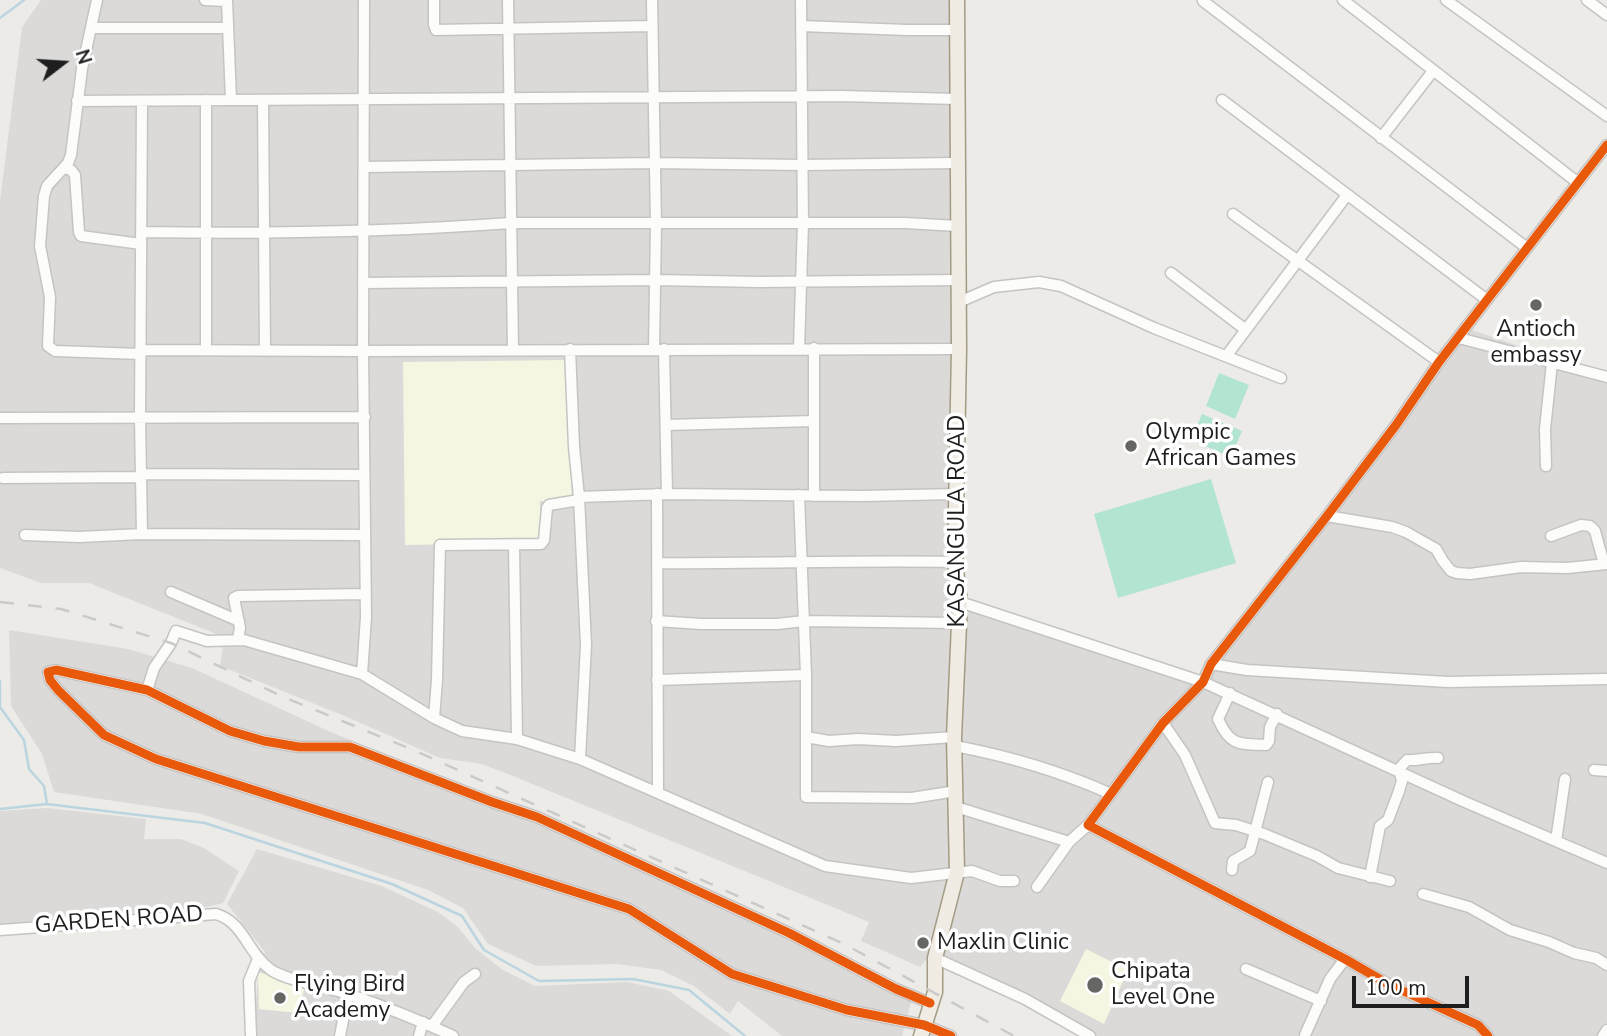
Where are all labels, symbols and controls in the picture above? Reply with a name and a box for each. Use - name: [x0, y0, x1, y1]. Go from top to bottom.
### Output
- north arrow: [28, 28, 98, 98]
- text: N: [69, 46, 98, 67]
- marker: Antioch embassy: [1528, 297, 1544, 313]
- place label: Antioch embassy: [1490, 316, 1582, 370]
- street label: KASANGULA ROAD: [944, 415, 972, 627]
- place label: Olympic African Games: [1145, 419, 1296, 473]
- marker: Olympic African Games: [1123, 438, 1139, 454]
- street label: GARDEN ROAD: [34, 901, 204, 941]
- place label: Maxlin Clinic: [937, 929, 1069, 957]
- marker: Maxlin Clinic: [915, 935, 931, 951]
- place label: Chipata Level One: [1111, 958, 1215, 1012]
- scale bar: [1355, 962, 1472, 1006]
- place label: Flying Bird Academy: [294, 971, 405, 1025]
- text: 100 m: [1365, 974, 1426, 1002]
- marker: Chipata Level One: [1085, 975, 1105, 995]
- marker: Flying Bird Academy: [272, 990, 288, 1006]

